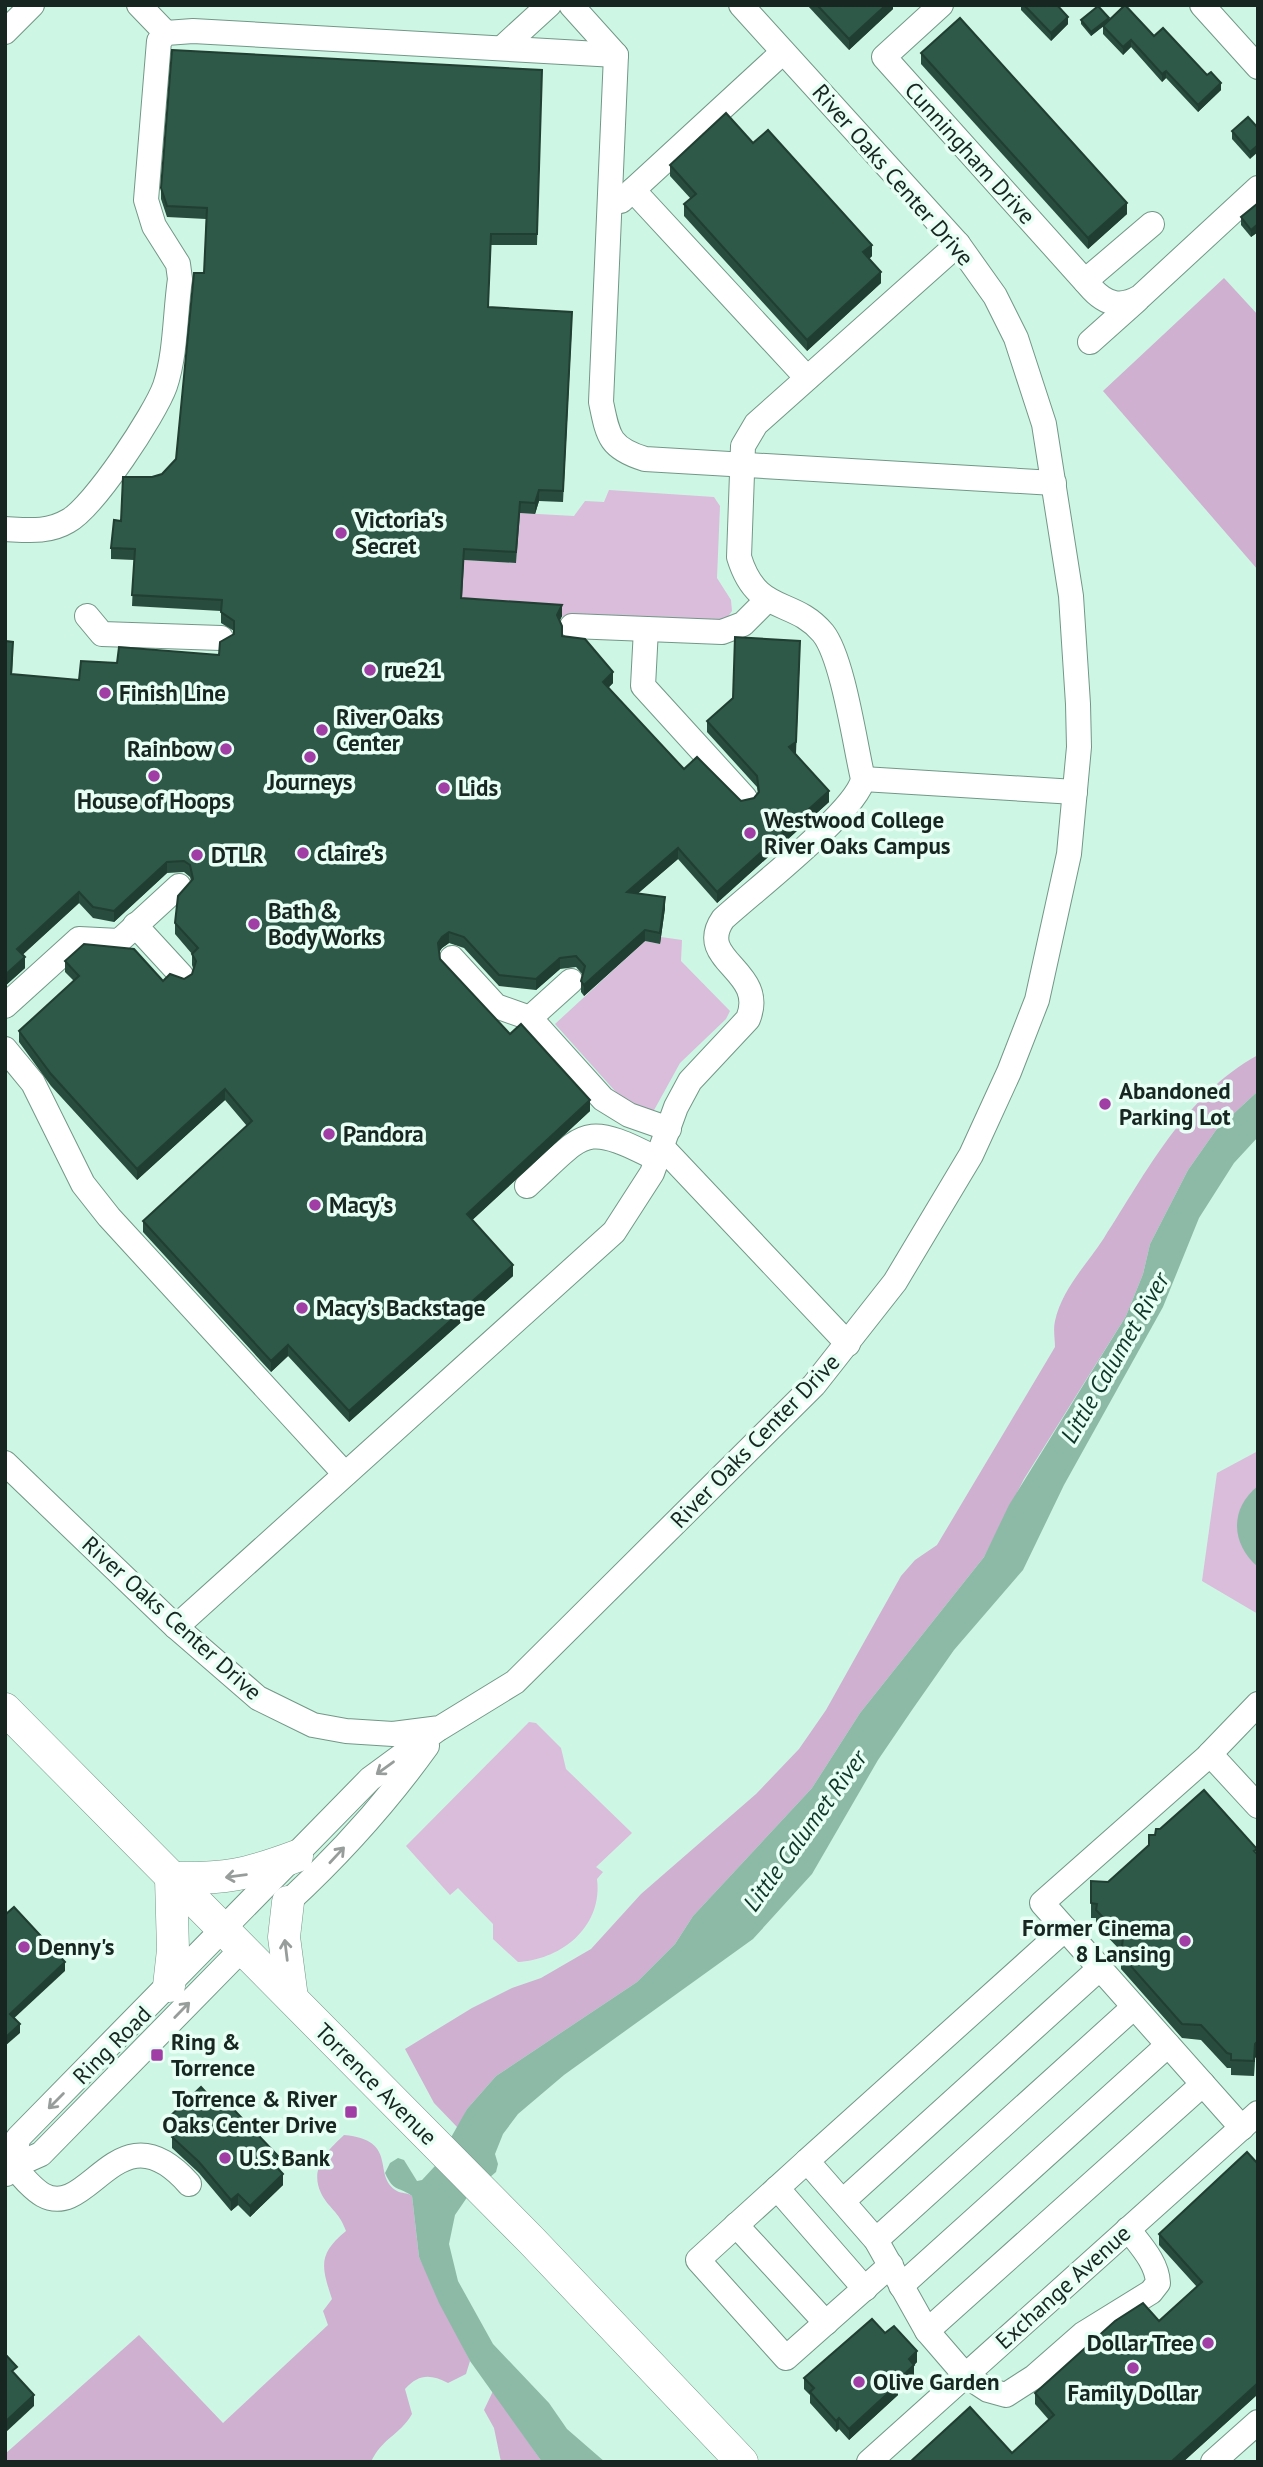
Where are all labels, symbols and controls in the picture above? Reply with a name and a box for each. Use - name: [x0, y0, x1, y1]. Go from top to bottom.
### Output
- street label: Cunningham Drive: [899, 75, 1042, 230]
- street label: River Oaks Center Drive: [806, 78, 980, 272]
- place label: Victoria's Secret: [354, 505, 444, 560]
- marker: Victoria's Secret: [333, 525, 349, 541]
- place label: rue21: [384, 655, 442, 684]
- marker: rue21: [362, 662, 378, 678]
- place label: Finish Line: [119, 678, 226, 707]
- marker: Finish Line: [97, 685, 113, 701]
- place label: River Oaks Center: [336, 702, 440, 757]
- marker: River Oaks Center: [314, 722, 330, 738]
- place label: Rainbow: [127, 734, 212, 763]
- marker: Rainbow: [218, 741, 234, 757]
- marker: Journeys: [302, 749, 318, 765]
- place label: Journeys: [266, 767, 353, 796]
- marker: House of Hoops: [146, 768, 162, 784]
- place label: Lids: [458, 773, 498, 802]
- marker: Lids: [436, 780, 452, 796]
- place label: House of Hoops: [77, 786, 231, 815]
- place label: Westwood College River Oaks Campus: [764, 805, 951, 860]
- marker: Westwood College River Oaks Campus: [742, 825, 758, 841]
- place label: claire's: [317, 838, 384, 867]
- place label: DTLR: [211, 840, 264, 869]
- marker: claire's: [295, 845, 311, 861]
- marker: DTLR: [189, 847, 205, 863]
- place label: Bath & Body Works: [268, 896, 382, 951]
- marker: Bath & Body Works: [246, 916, 262, 932]
- place label: Abandoned Parking Lot: [1119, 1076, 1231, 1131]
- marker: Abandoned Parking Lot: [1097, 1096, 1113, 1112]
- place label: Pandora: [343, 1119, 424, 1148]
- marker: Pandora: [321, 1126, 337, 1142]
- place label: Macy's: [329, 1190, 394, 1219]
- marker: Macy's: [307, 1197, 323, 1213]
- water label: Little Calumet River: [1053, 1265, 1177, 1449]
- place label: Macy's Backstage: [316, 1293, 485, 1322]
- marker: Macy's Backstage: [294, 1300, 310, 1316]
- street label: River Oaks Center Drive: [664, 1347, 846, 1534]
- street label: River Oaks Center Drive: [77, 1529, 268, 1706]
- water label: Little Calumet River: [736, 1742, 875, 1917]
- one-way arrow: [376, 1761, 395, 1776]
- one-way arrow: [329, 1847, 346, 1864]
- one-way arrow: [225, 1870, 247, 1883]
- place label: Former Cinema 8 Lansing: [1022, 1913, 1171, 1968]
- place label: Denny's: [38, 1932, 115, 1961]
- marker: Former Cinema 8 Lansing: [1177, 1933, 1193, 1949]
- marker: Denny's: [16, 1939, 32, 1955]
- one-way arrow: [279, 1939, 292, 1962]
- street label: Ring Road: [66, 1999, 157, 2090]
- one-way arrow: [174, 2002, 191, 2019]
- street label: Torrence Avenue: [309, 2017, 443, 2151]
- place label: Ring & Torrence: [171, 2027, 255, 2082]
- marker: Ring & Torrence: [149, 2047, 165, 2063]
- place label: Torrence & River Oaks Center Drive: [162, 2084, 338, 2139]
- one-way arrow: [47, 2093, 64, 2110]
- marker: Torrence & River Oaks Center Drive: [343, 2104, 359, 2120]
- place label: U.S. Bank: [239, 2143, 331, 2172]
- marker: U.S. Bank: [217, 2150, 233, 2166]
- street label: Exchange Avenue: [989, 2218, 1136, 2355]
- place label: Dollar Tree: [1087, 2328, 1194, 2357]
- marker: Dollar Tree: [1200, 2335, 1216, 2351]
- marker: Family Dollar: [1125, 2360, 1141, 2376]
- place label: Olive Garden: [873, 2367, 999, 2396]
- marker: Olive Garden: [851, 2374, 867, 2390]
- place label: Family Dollar: [1068, 2378, 1199, 2407]

